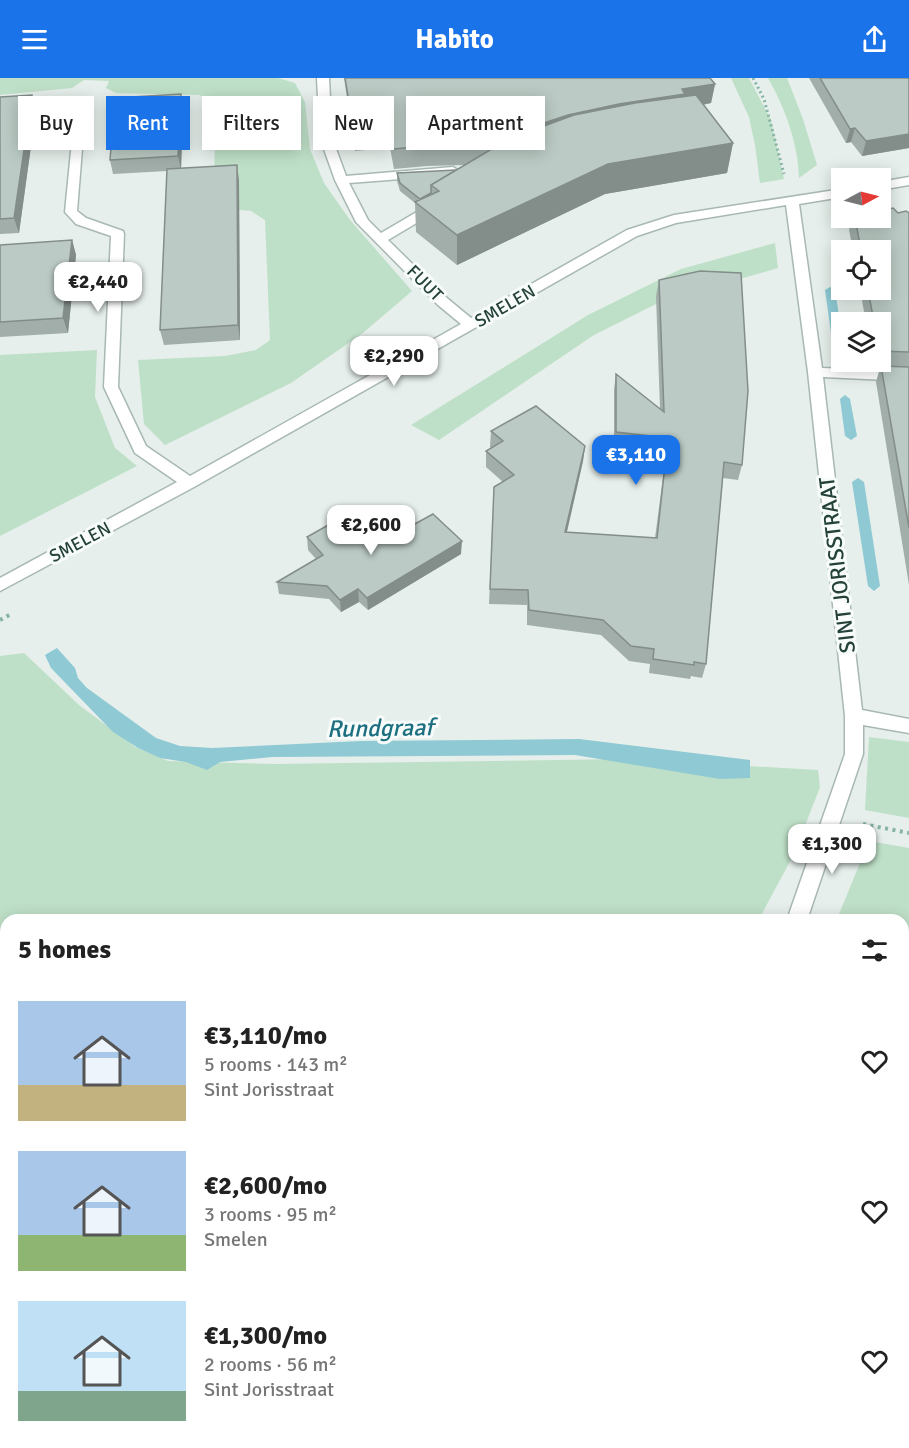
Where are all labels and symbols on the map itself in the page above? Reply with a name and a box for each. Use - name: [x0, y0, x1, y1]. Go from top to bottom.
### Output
- north arrow: [831, 168, 891, 228]
- street label: FUUT: [402, 260, 448, 306]
- pin: €2,440: [49, 262, 147, 313]
- street label: SMELEN: [471, 280, 539, 332]
- pin: €2,290: [345, 336, 443, 387]
- pin: €3,110: [587, 435, 685, 486]
- street label: SINT JORISSTRAAT: [813, 475, 861, 655]
- pin: €2,600: [322, 505, 420, 556]
- street label: SMELEN: [46, 517, 114, 567]
- water label: Rundgraaf: [326, 712, 439, 744]
- pin: €1,300: [783, 824, 881, 875]

